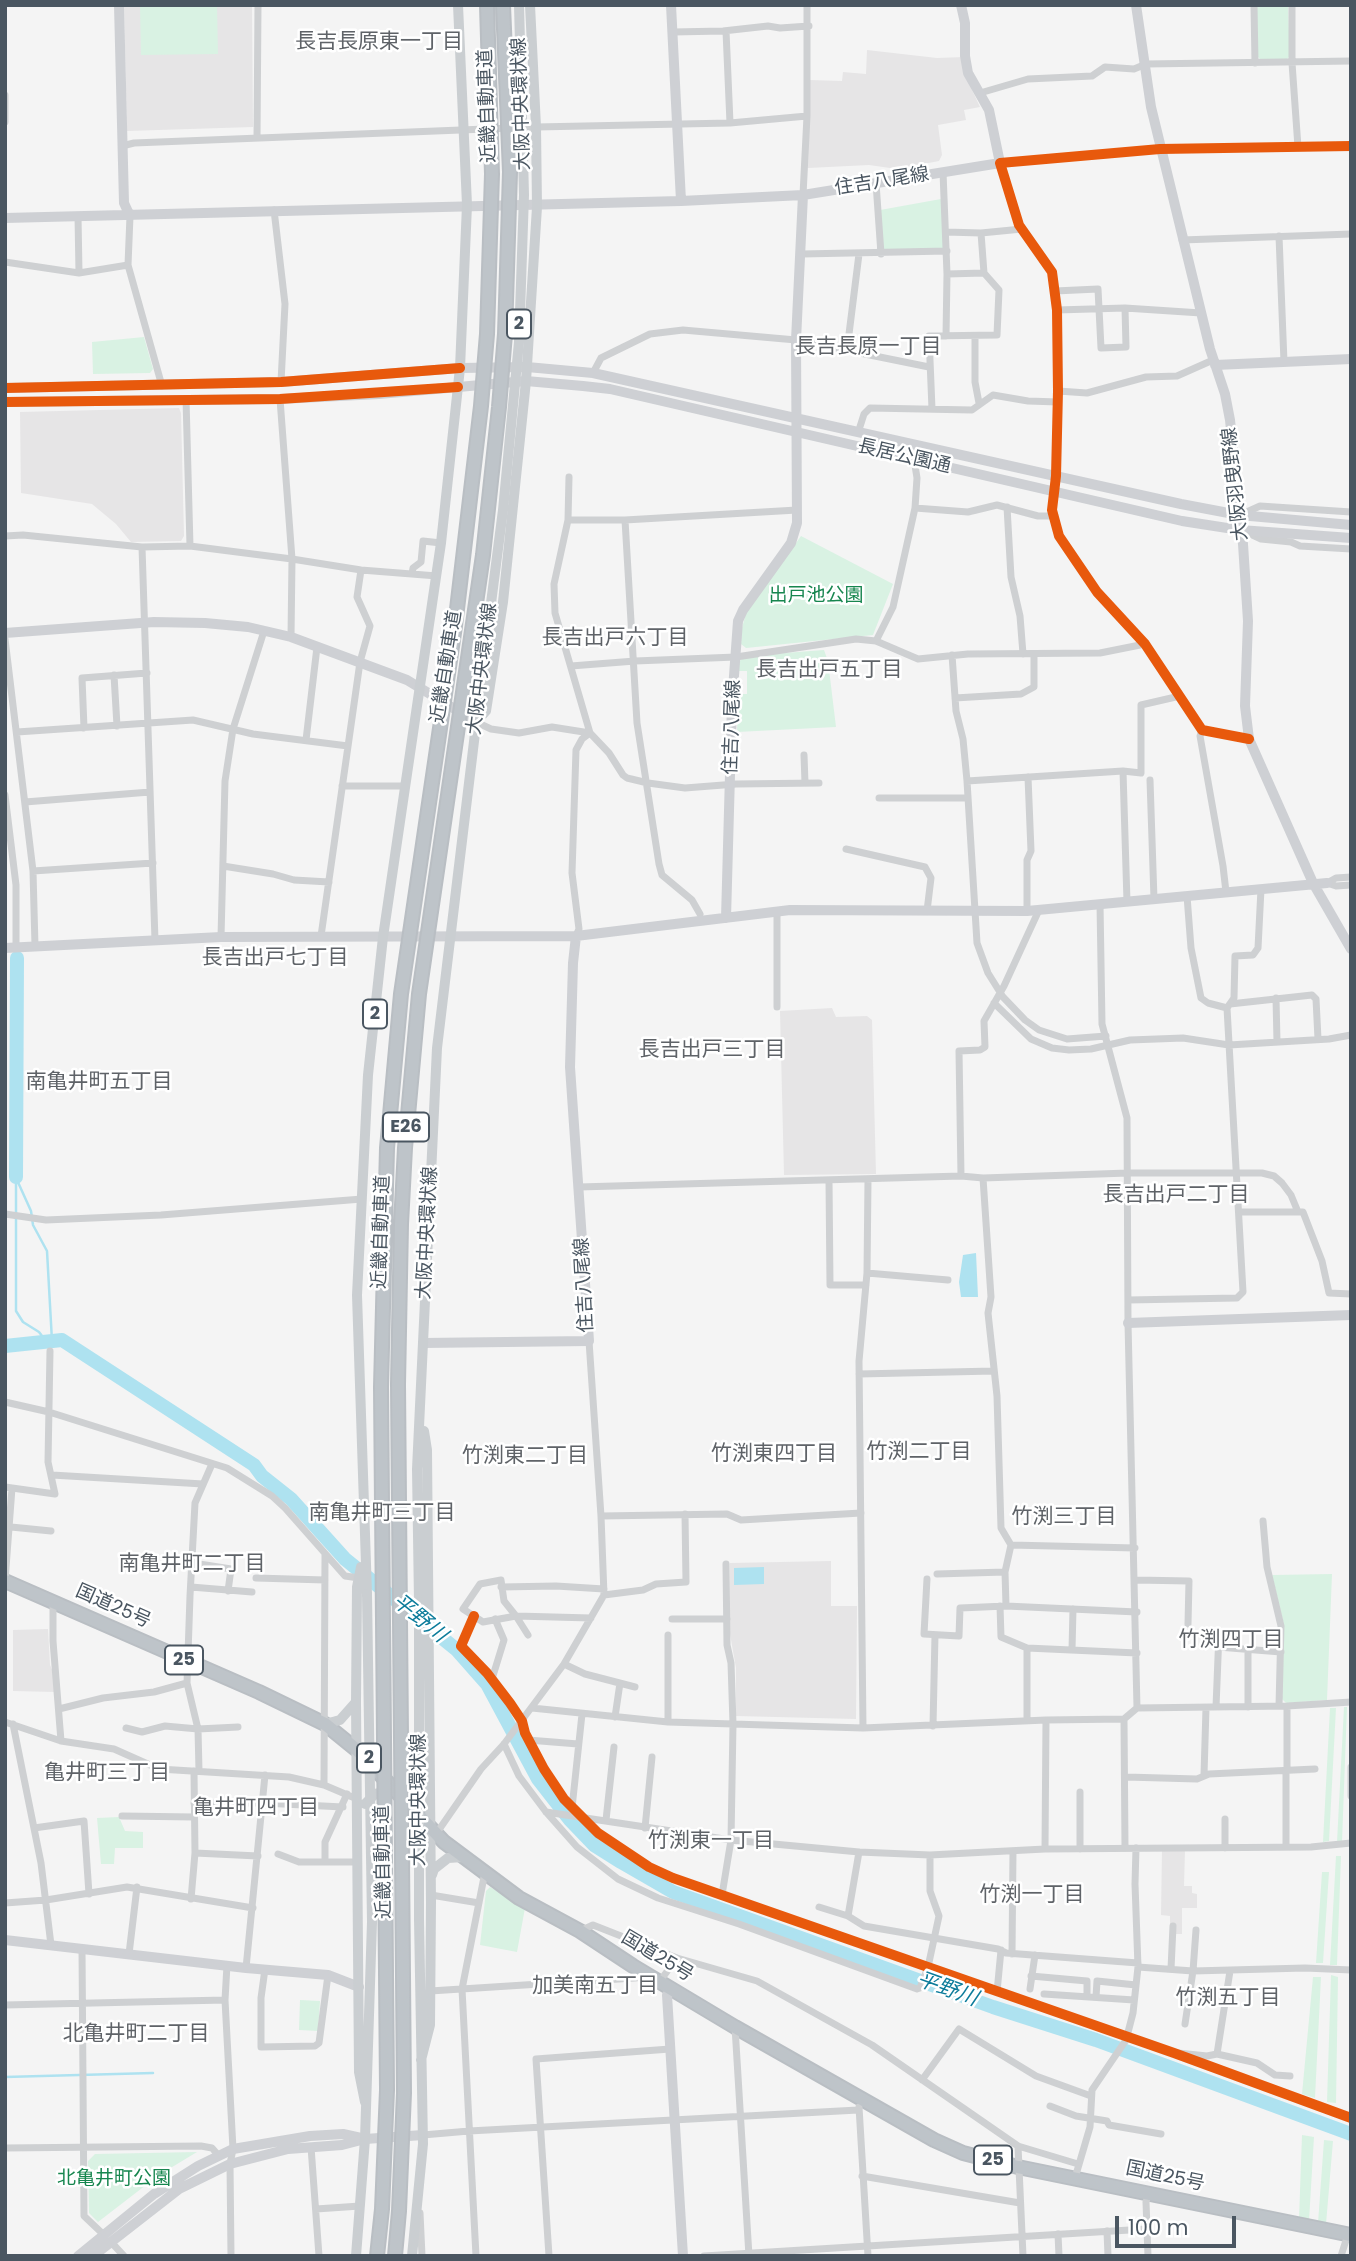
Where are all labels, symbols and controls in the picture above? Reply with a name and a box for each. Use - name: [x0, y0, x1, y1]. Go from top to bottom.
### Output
- district label: 長吉長原東一丁目: [295, 30, 463, 56]
- street label: 大阪中央環状線: [508, 37, 536, 171]
- street label: 近畿自動車道: [475, 49, 501, 163]
- street label: 住吉八尾線: [833, 163, 931, 201]
- road number: 2: [507, 310, 531, 338]
- district label: 長吉長原一丁目: [795, 335, 941, 361]
- street label: 大阪羽曳野線: [1219, 426, 1253, 542]
- street label: 長居公園通: [855, 435, 953, 479]
- park label: 出戸池公園: [769, 585, 863, 607]
- street label: 大阪中央環状線: [464, 602, 502, 736]
- street label: 近畿自動車道: [427, 609, 467, 725]
- district label: 長吉出戸六丁目: [542, 626, 688, 652]
- district label: 長吉出戸五丁目: [756, 658, 902, 684]
- street label: 住吉八尾線: [720, 679, 746, 775]
- district label: 長吉出戸七丁目: [202, 946, 348, 972]
- road number: 2: [363, 1000, 387, 1028]
- district label: 長吉出戸三丁目: [639, 1038, 785, 1064]
- district label: 南亀井町五丁目: [26, 1070, 172, 1096]
- road number: E26: [383, 1112, 429, 1142]
- street label: 大阪中央環状線: [413, 1166, 443, 1300]
- street label: 近畿自動車道: [369, 1175, 395, 1289]
- district label: 長吉出戸二丁目: [1103, 1183, 1249, 1209]
- street label: 住吉八尾線: [571, 1237, 599, 1333]
- district label: 竹渕二丁目: [867, 1440, 971, 1466]
- district label: 竹渕東四丁目: [711, 1442, 837, 1468]
- district label: 竹渕東二丁目: [462, 1444, 588, 1470]
- district label: 南亀井町三丁目: [309, 1501, 455, 1527]
- district label: 竹渕三丁目: [1012, 1505, 1116, 1531]
- district label: 南亀井町二丁目: [119, 1552, 265, 1578]
- street label: 国道25号: [72, 1580, 154, 1634]
- water label: 平野川: [387, 1589, 451, 1649]
- district label: 竹渕四丁目: [1179, 1628, 1283, 1654]
- road number: 25: [165, 1646, 203, 1674]
- street label: 大阪中央環状線: [408, 1734, 430, 1866]
- road number: 2: [357, 1744, 381, 1772]
- district label: 亀井町三丁目: [44, 1761, 170, 1787]
- district label: 亀井町四丁目: [193, 1796, 319, 1822]
- street label: 近畿自動車道: [372, 1805, 396, 1919]
- district label: 竹渕東一丁目: [648, 1829, 774, 1855]
- district label: 竹渕一丁目: [980, 1883, 1084, 1909]
- street label: 国道25号: [617, 1927, 697, 1987]
- water label: 平野川: [913, 1967, 981, 2013]
- district label: 加美南五丁目: [532, 1974, 658, 2000]
- district label: 竹渕五丁目: [1176, 1986, 1280, 2012]
- district label: 北亀井町二丁目: [63, 2022, 209, 2048]
- road number: 25: [974, 2146, 1012, 2174]
- street label: 国道25号: [1124, 2158, 1206, 2196]
- park label: 北亀井町公園: [57, 2168, 171, 2190]
- scale bar: [1118, 2202, 1239, 2246]
- text: 100 m: [1128, 2213, 1188, 2242]

